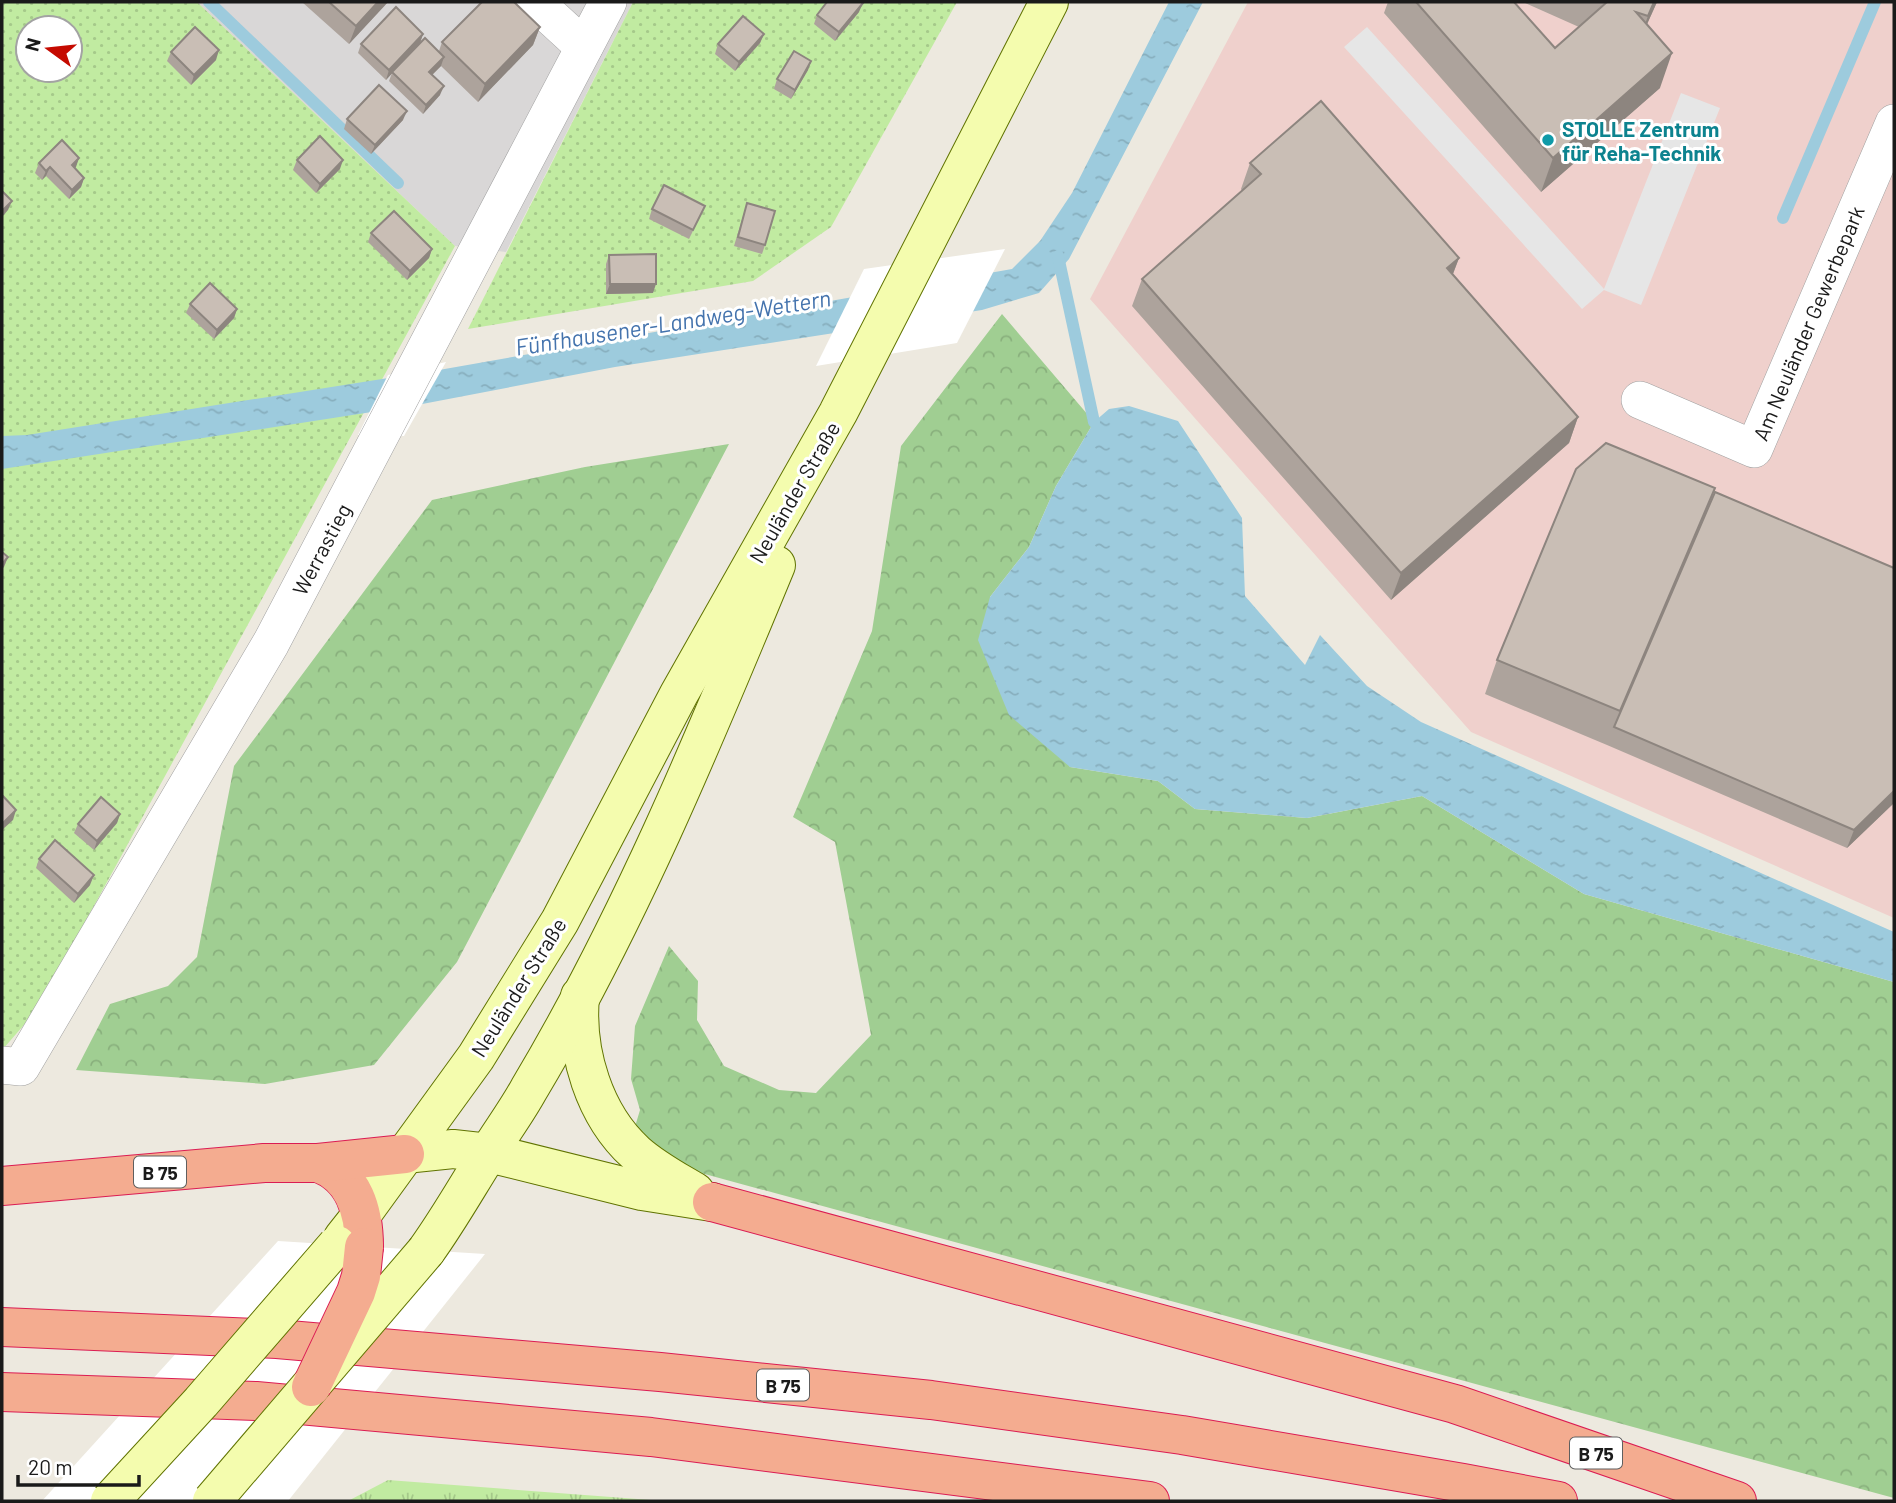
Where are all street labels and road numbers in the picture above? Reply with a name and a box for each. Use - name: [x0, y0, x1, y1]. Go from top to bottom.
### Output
- street label: Am Neuländer Gewerbepark: [1747, 202, 1869, 444]
- street label: Neuländer Straße: [743, 417, 845, 567]
- street label: Werrastieg: [286, 499, 356, 599]
- street label: Neuländer Straße: [465, 913, 571, 1061]
- road number: B 75: [134, 1156, 186, 1188]
- road number: B 75: [757, 1370, 809, 1400]
- road number: B 75: [1570, 1438, 1622, 1469]

